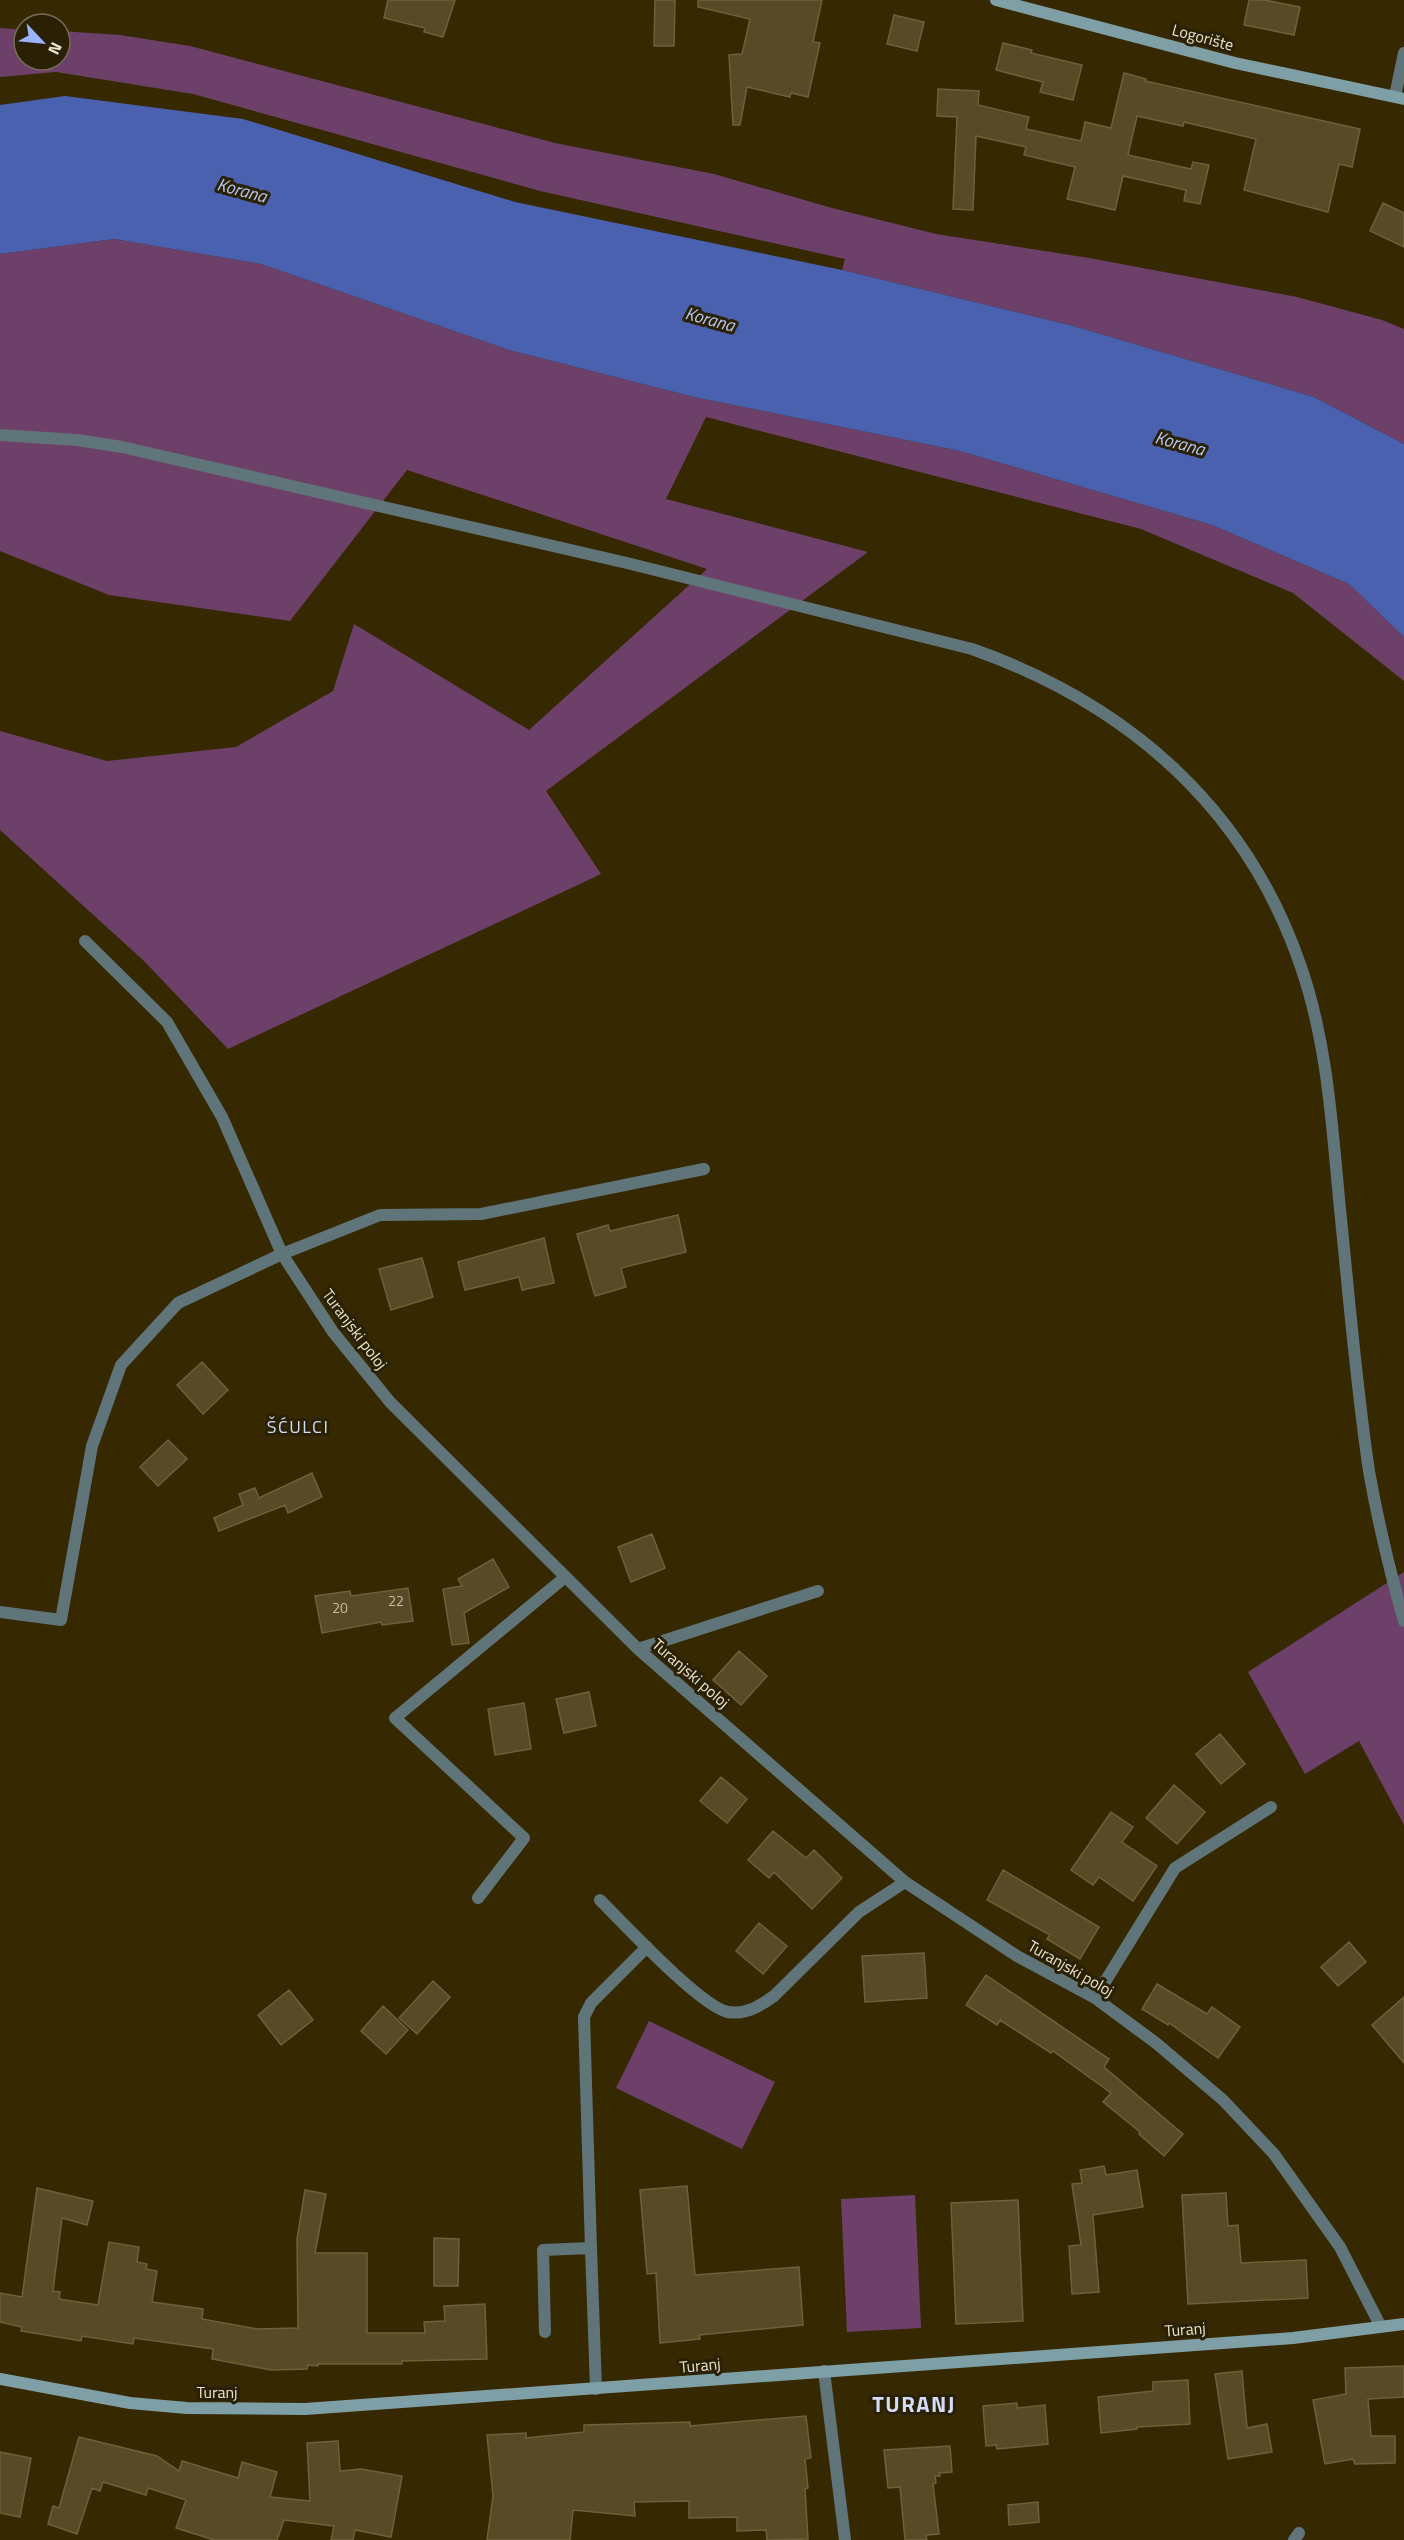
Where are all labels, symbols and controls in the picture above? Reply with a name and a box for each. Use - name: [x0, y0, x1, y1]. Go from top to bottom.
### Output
- north arrow: [12, 12, 72, 72]
- street label: Logorište: [1170, 17, 1236, 57]
- text: N: [42, 38, 69, 59]
- water label: Korana: [214, 170, 271, 210]
- water label: Korana: [682, 299, 739, 339]
- water label: Korana: [1152, 423, 1209, 463]
- street label: Turanjski poloj: [317, 1284, 393, 1374]
- district label: ŠĆULCI: [267, 1413, 329, 1440]
- house number: 22: [388, 1590, 404, 1611]
- house number: 20: [332, 1597, 348, 1618]
- street label: Turanjski poloj: [647, 1633, 735, 1713]
- street label: Turanjski poloj: [1024, 1934, 1118, 2002]
- street label: Turanj: [1164, 2316, 1206, 2342]
- street label: Turanj: [678, 2351, 722, 2379]
- street label: Turanj: [196, 2380, 238, 2404]
- district label: TURANJ: [872, 2387, 956, 2421]

